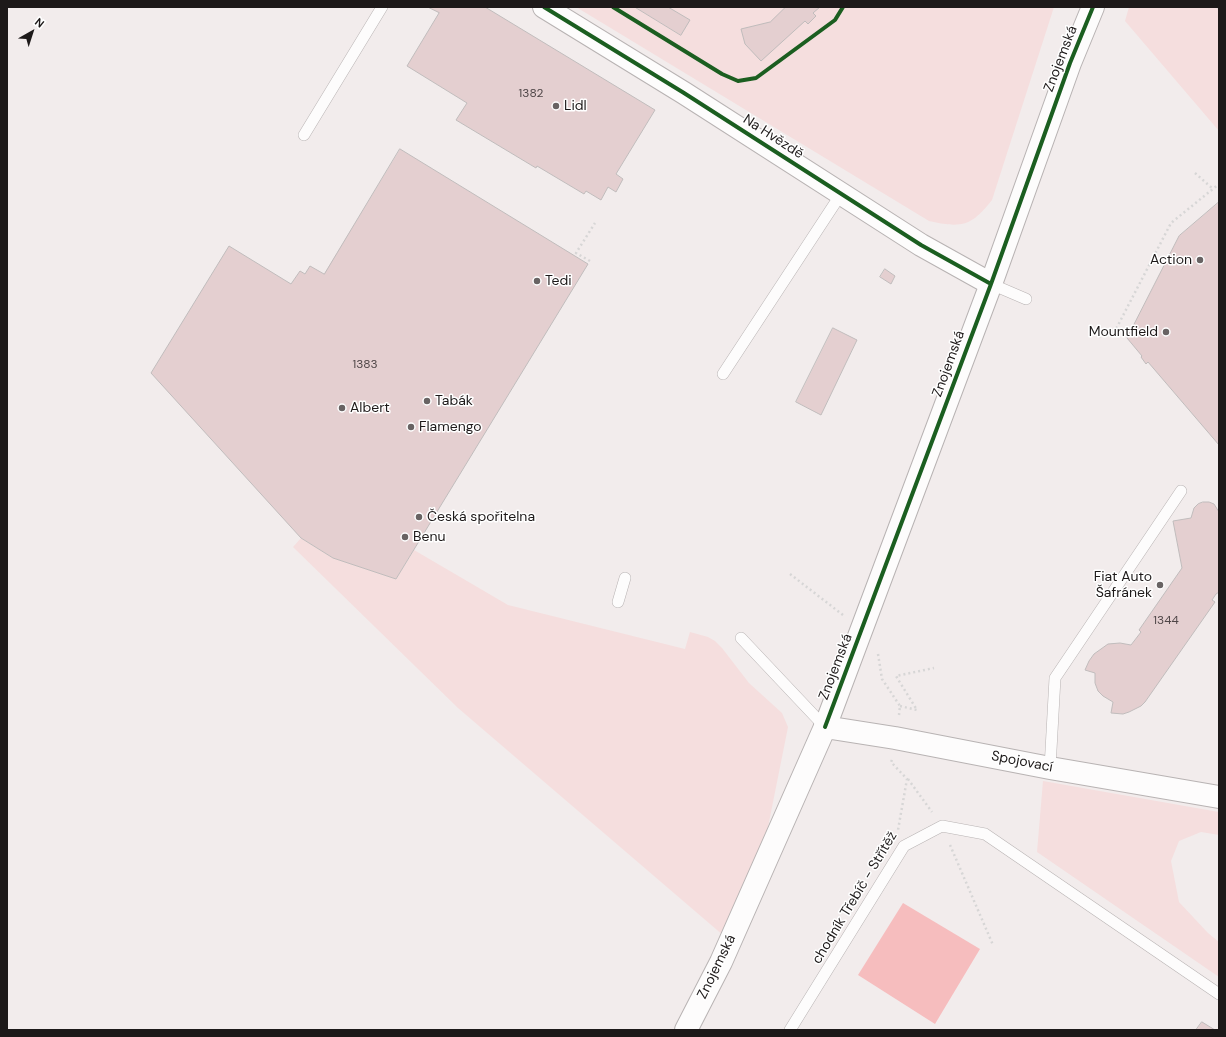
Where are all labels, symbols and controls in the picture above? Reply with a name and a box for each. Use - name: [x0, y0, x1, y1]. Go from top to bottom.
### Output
- north arrow: [12, 12, 52, 52]
- text: N: [32, 15, 47, 31]
- street label: Znojemská: [1041, 24, 1081, 94]
- house number: 1382: [519, 87, 543, 101]
- place label: Lidl: [564, 98, 587, 114]
- marker: Lidl: [551, 101, 561, 111]
- street label: Na Hvězdě: [740, 111, 806, 163]
- place label: Action: [1150, 252, 1192, 268]
- marker: Action: [1195, 255, 1205, 265]
- place label: Tedi: [545, 273, 572, 289]
- marker: Tedi: [532, 276, 542, 286]
- place label: Mountfield: [1089, 324, 1158, 340]
- marker: Mountfield: [1161, 327, 1171, 337]
- street label: Znojemská: [929, 329, 969, 399]
- house number: 1383: [352, 358, 378, 372]
- place label: Tabák: [435, 393, 473, 409]
- marker: Tabák: [422, 396, 432, 406]
- place label: Albert: [350, 400, 390, 416]
- marker: Albert: [337, 403, 347, 413]
- place label: Flamengo: [419, 419, 482, 435]
- marker: Flamengo: [406, 422, 416, 432]
- place label: Česká spořitelna: [427, 509, 535, 525]
- marker: Česká spořitelna: [414, 512, 424, 522]
- place label: Benu: [413, 529, 445, 545]
- marker: Benu: [400, 532, 410, 542]
- place label: Fiat Auto Šafránek: [1094, 569, 1152, 602]
- marker: Fiat Auto Šafránek: [1155, 580, 1165, 590]
- house number: 1344: [1153, 614, 1179, 628]
- street label: Znojemská: [816, 632, 856, 702]
- street label: Spojovací: [990, 748, 1054, 776]
- street label: chodník Třebíč - Střítěž: [809, 829, 901, 967]
- street label: Znojemská: [694, 932, 740, 1002]

